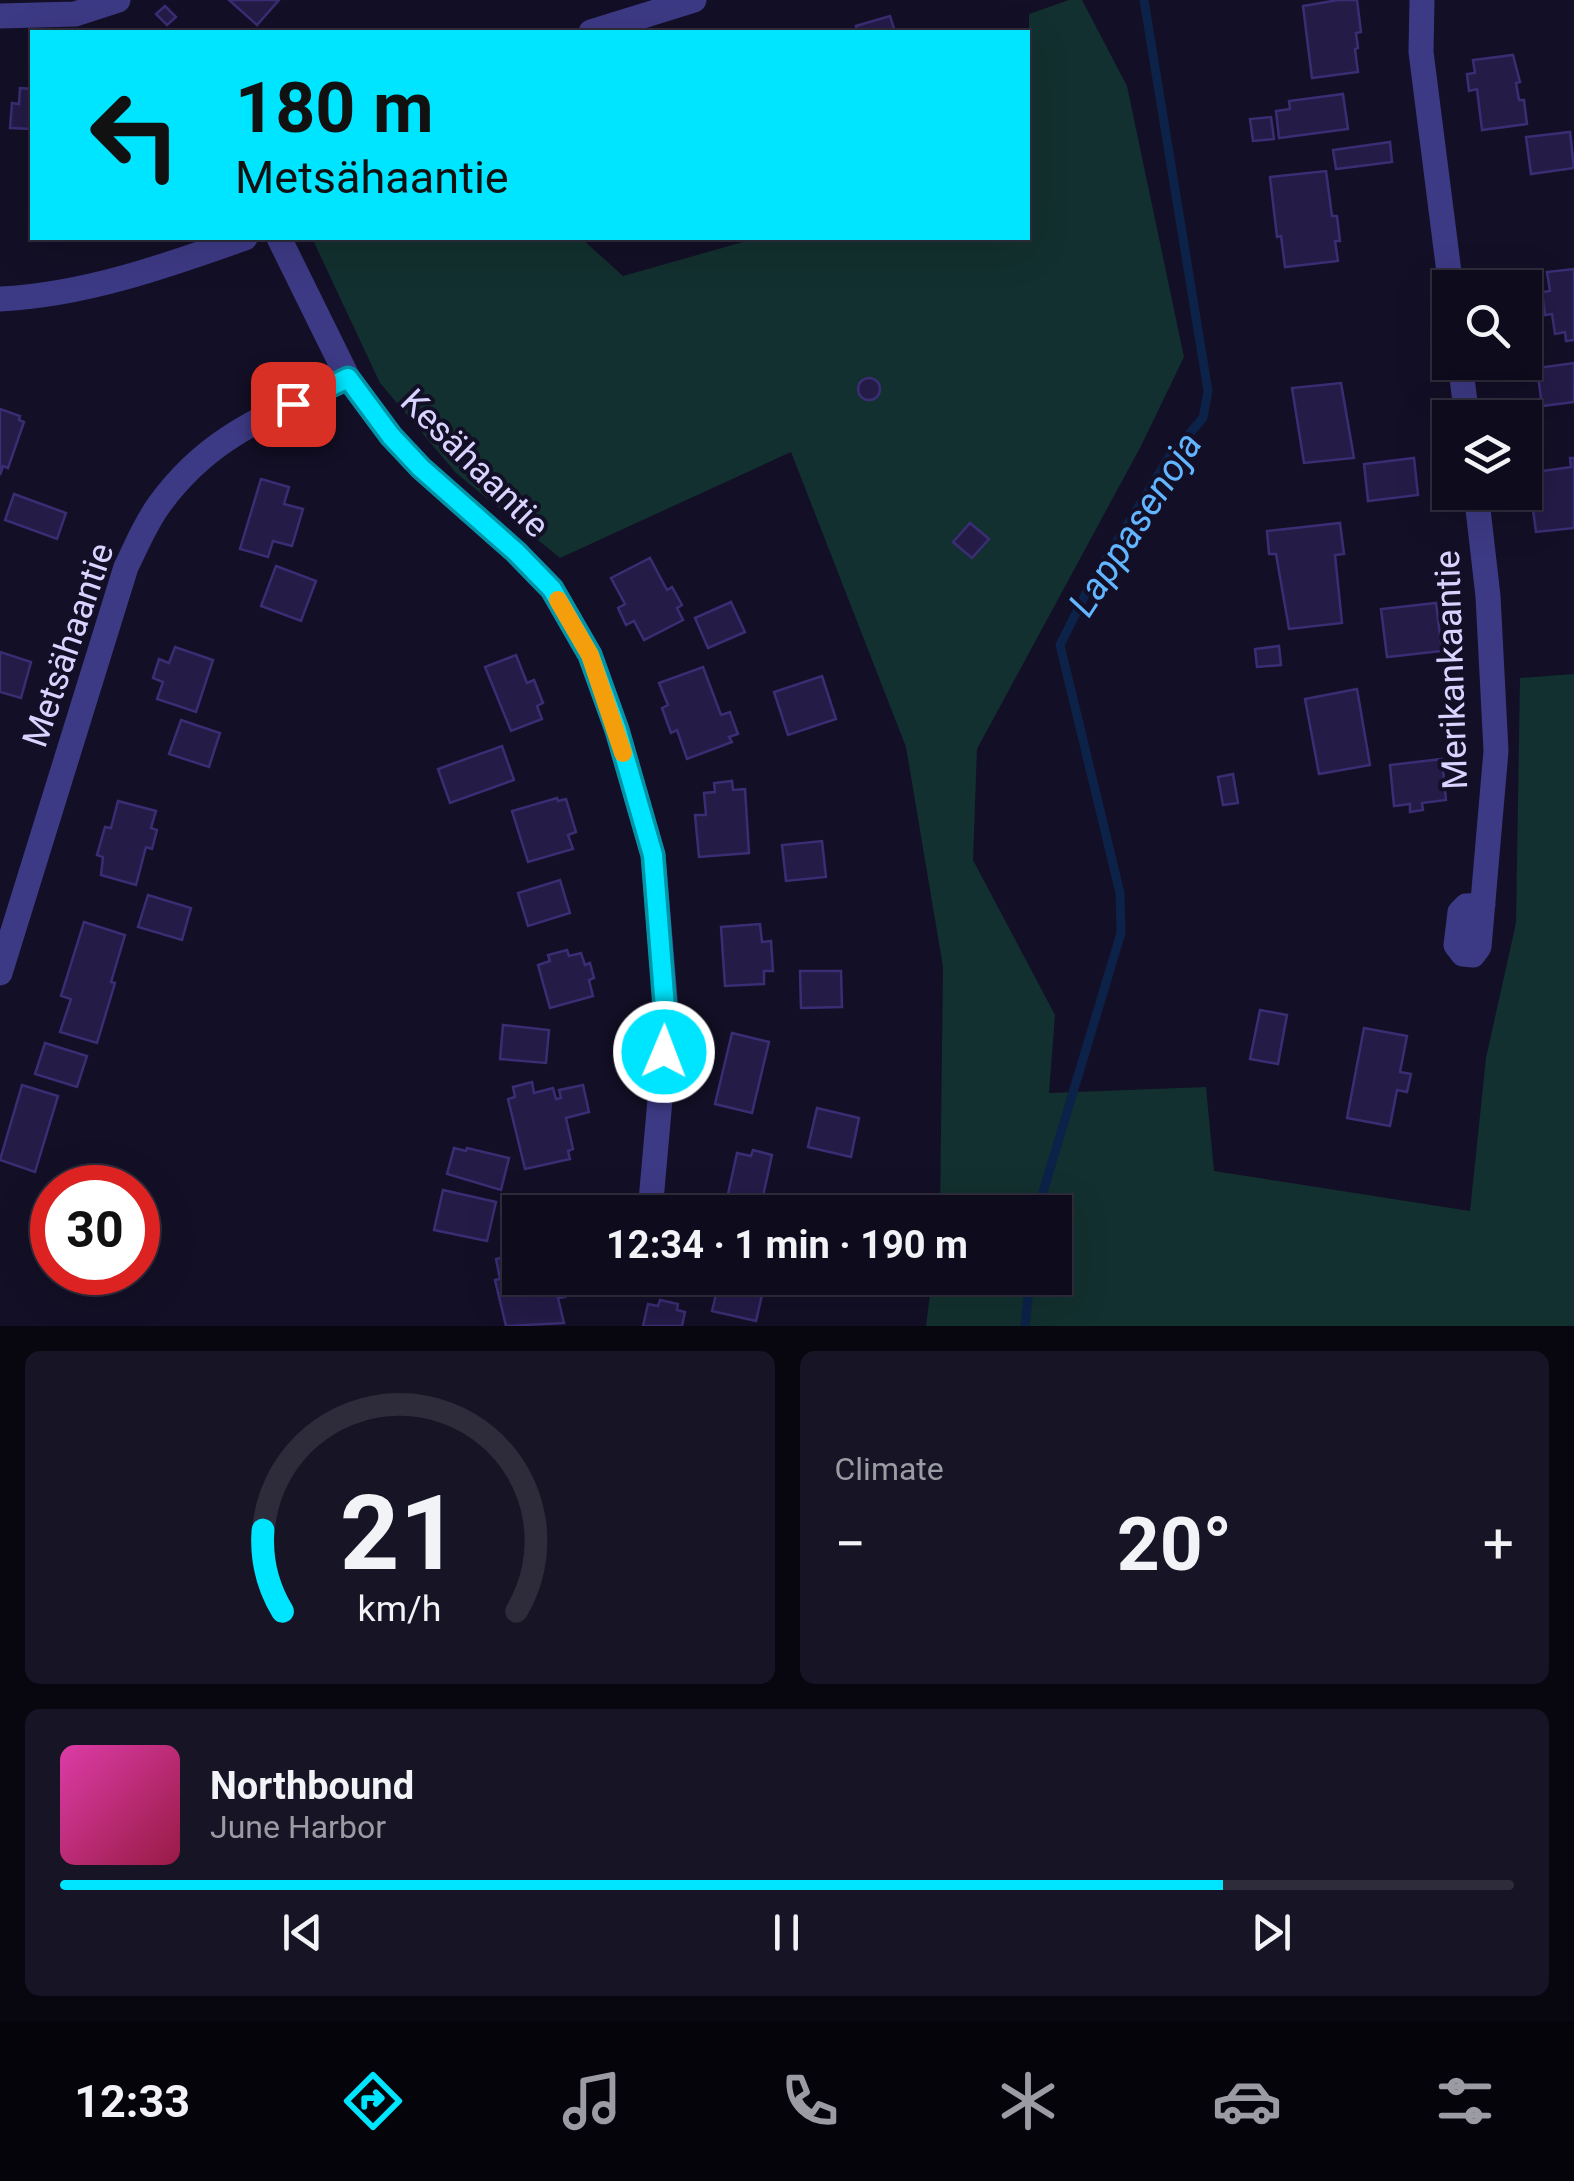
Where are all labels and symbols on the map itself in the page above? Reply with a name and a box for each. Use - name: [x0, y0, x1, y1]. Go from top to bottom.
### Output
- pin: [251, 362, 336, 447]
- street label: Kesähaantie: [392, 381, 557, 546]
- water label: Lappasenoja: [1059, 424, 1211, 624]
- street label: Metsähaantie: [14, 538, 123, 752]
- street label: Merikankaantie: [1427, 550, 1476, 790]
- position arrow: [612, 1000, 716, 1104]
- speed limit sign: 30: [30, 1165, 160, 1295]

